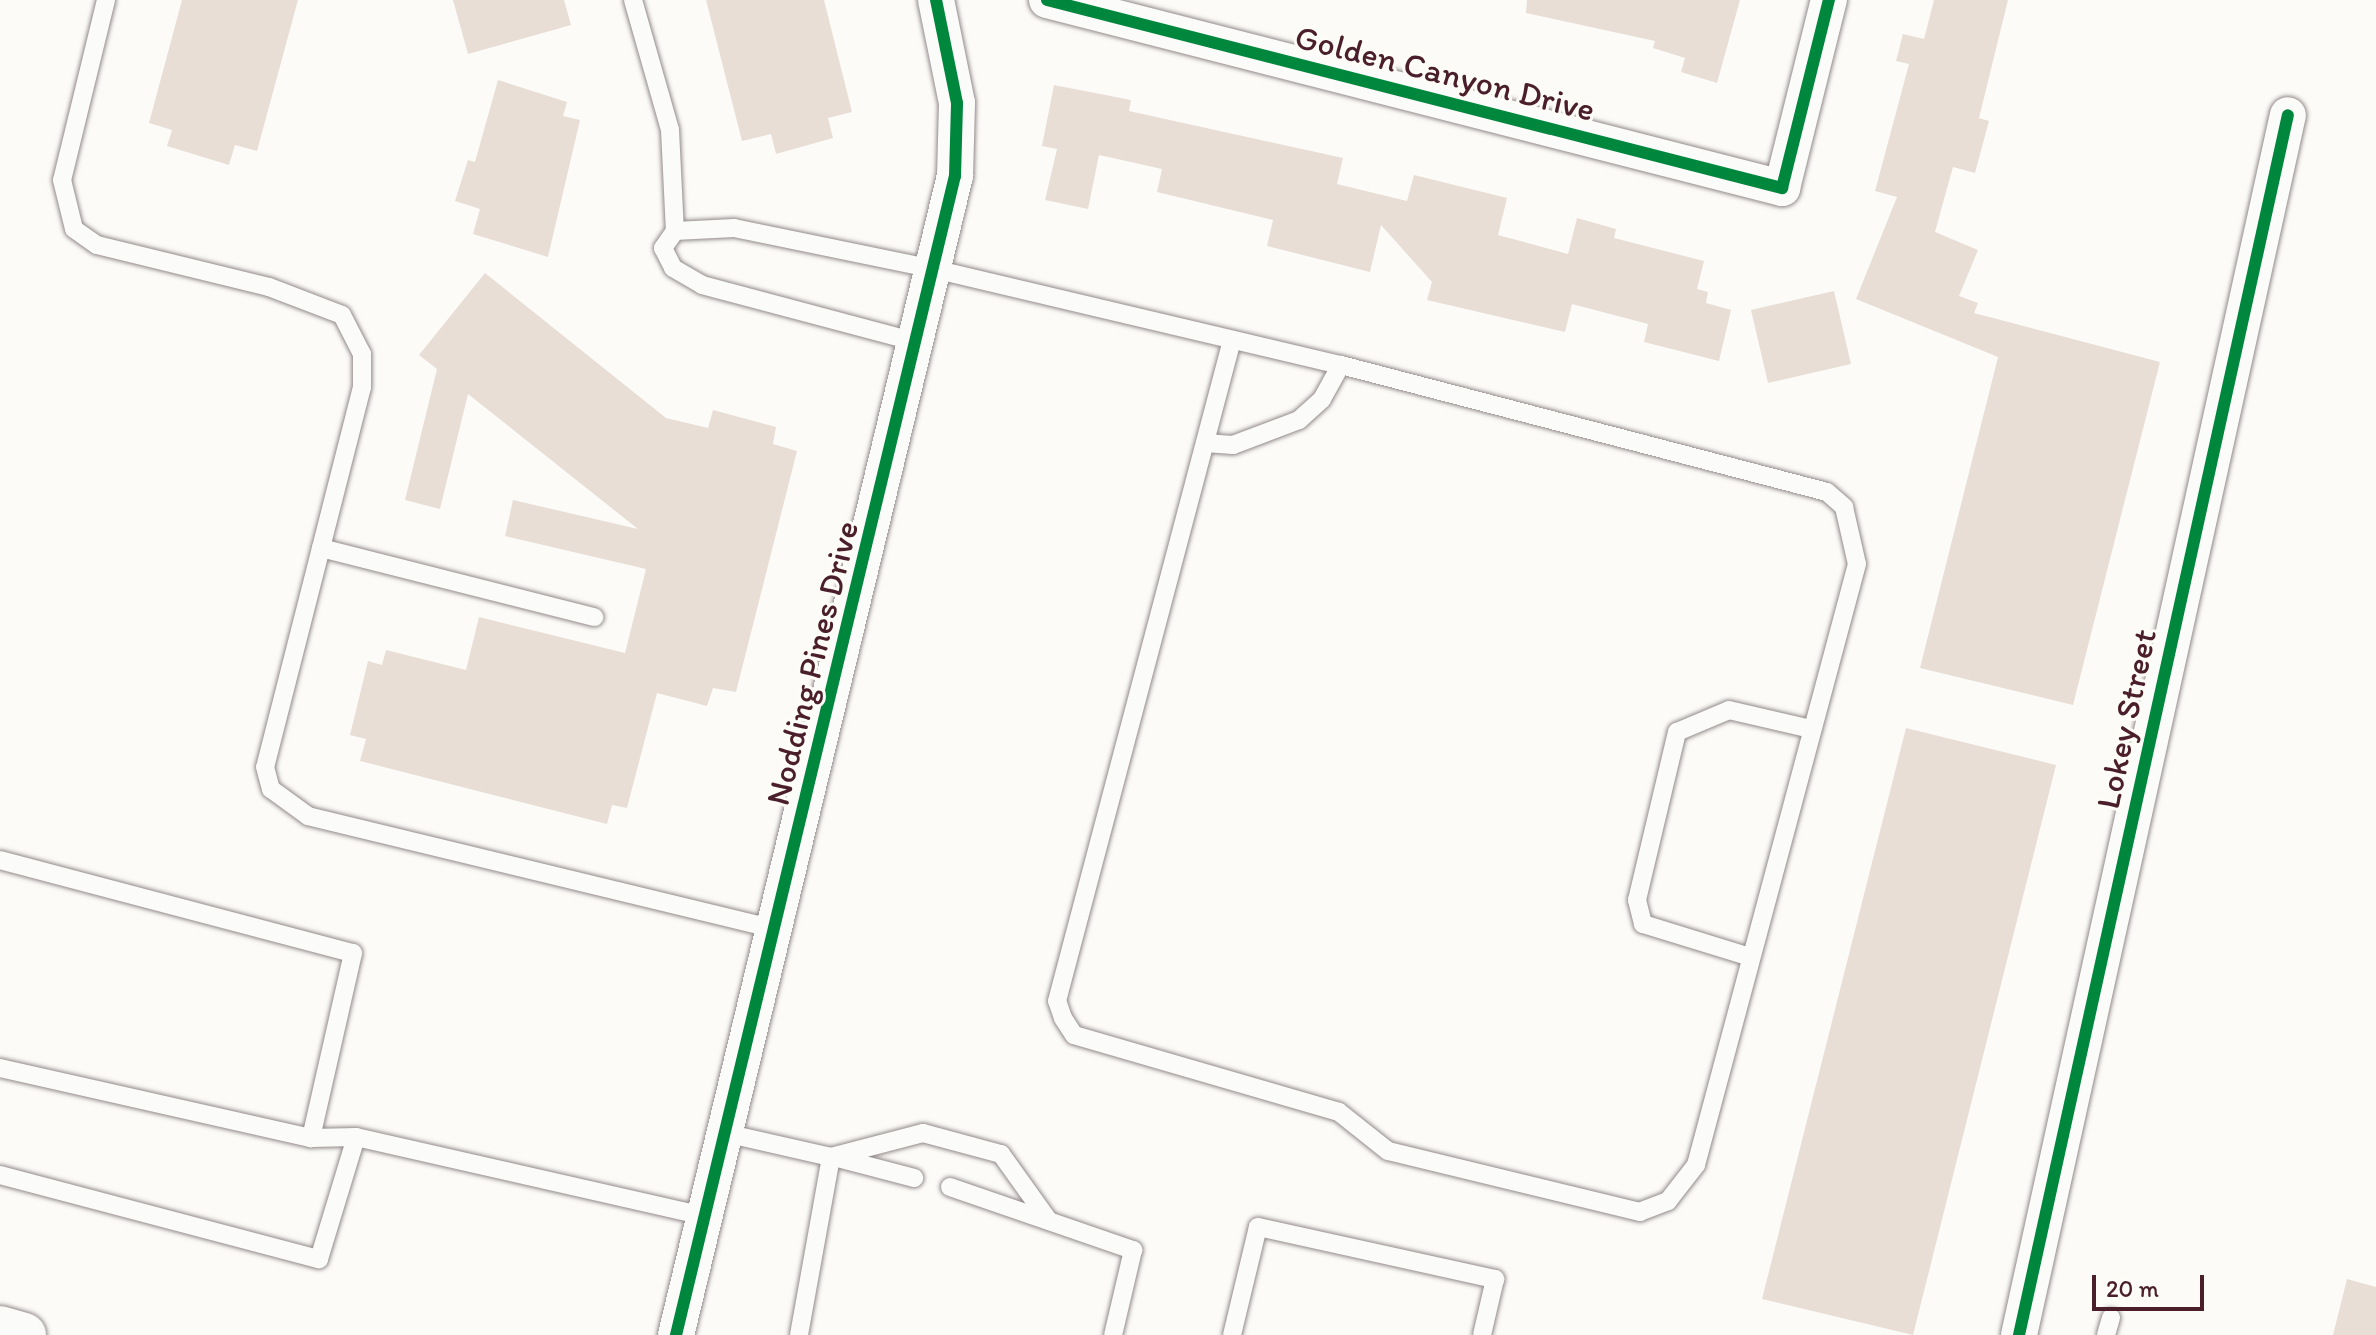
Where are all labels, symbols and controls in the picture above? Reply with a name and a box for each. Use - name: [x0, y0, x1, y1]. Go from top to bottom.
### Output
- street label: Golden Canyon Drive: [1291, 16, 1599, 130]
- street label: Nodding Pines Drive: [757, 516, 867, 810]
- street label: Lokey Street: [2087, 626, 2165, 812]
- scale bar: [2096, 1259, 2208, 1309]
- text: 20 m: [2106, 1274, 2159, 1303]

